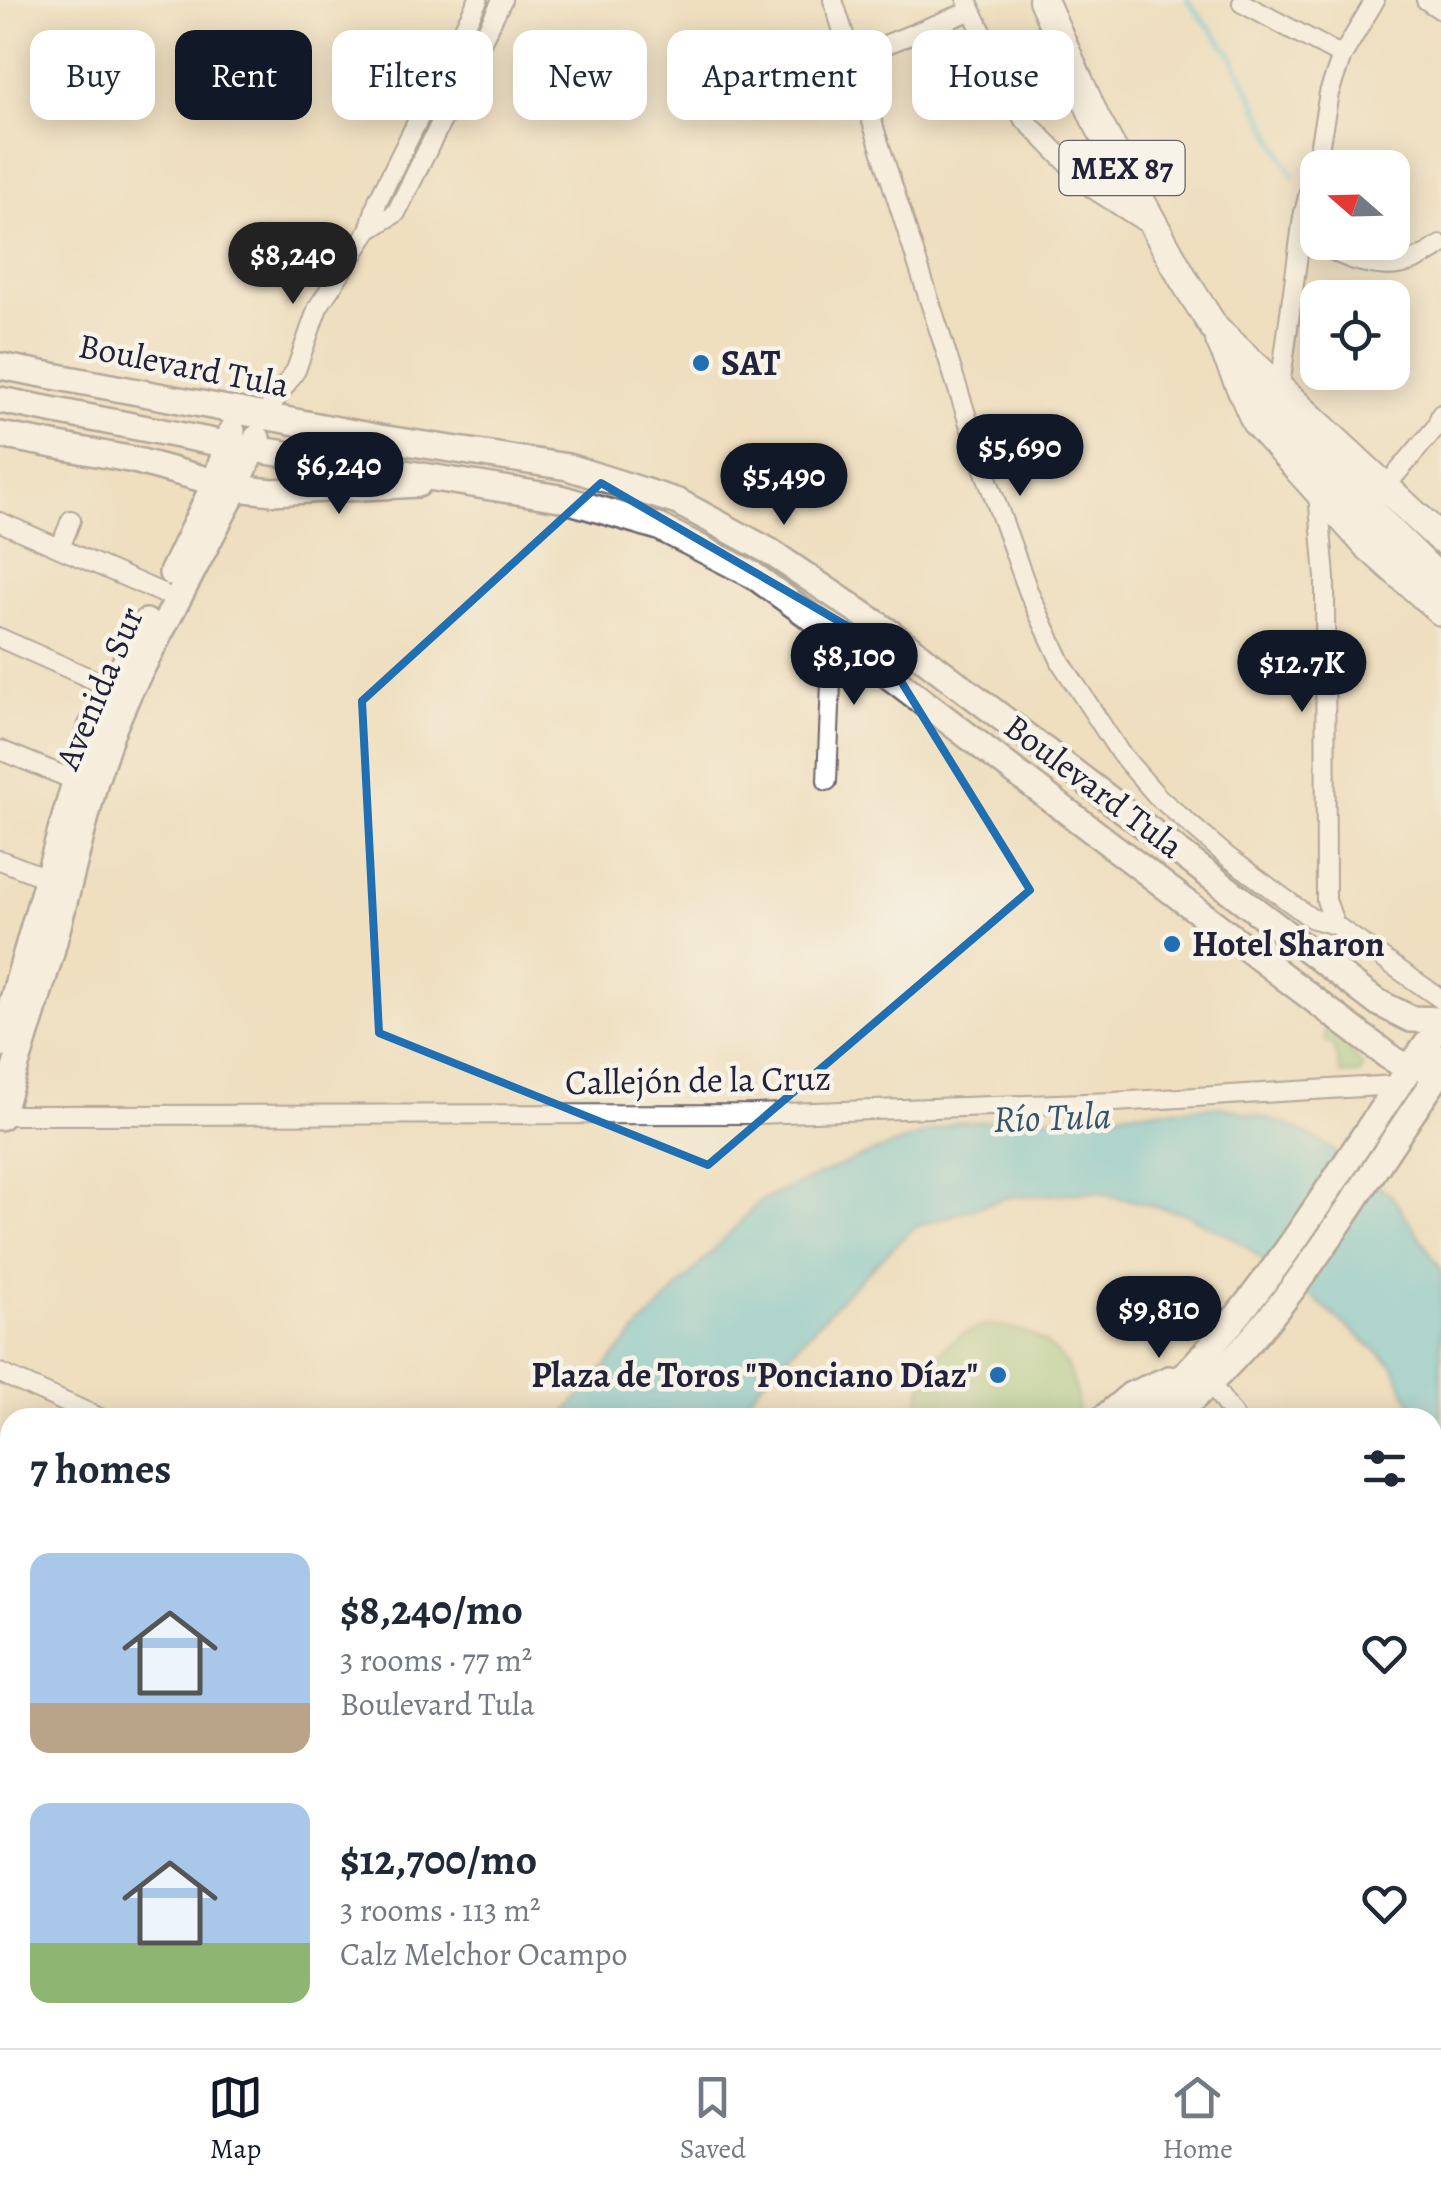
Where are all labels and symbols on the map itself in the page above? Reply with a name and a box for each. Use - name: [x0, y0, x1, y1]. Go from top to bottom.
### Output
- road number: MEX 87: [1060, 141, 1184, 195]
- north arrow: [1300, 150, 1410, 260]
- pin: $8,240: [212, 222, 374, 307]
- street label: Boulevard Tula: [75, 321, 294, 409]
- place label: SAT: [721, 339, 781, 387]
- marker: SAT: [690, 352, 712, 374]
- pin: $5,690: [939, 414, 1101, 499]
- pin: $6,240: [258, 432, 420, 517]
- pin: $5,490: [703, 443, 865, 528]
- street label: Avenida Sur: [43, 599, 155, 778]
- pin: $8,100: [773, 623, 935, 708]
- pin: $12.7K: [1221, 630, 1383, 715]
- street label: Boulevard Tula: [994, 703, 1194, 870]
- place label: Hotel Sharon: [1192, 920, 1385, 968]
- marker: Hotel Sharon: [1161, 933, 1183, 955]
- street label: Callejón de la Cruz: [565, 1054, 831, 1106]
- water label: Río Tula: [992, 1089, 1112, 1145]
- pin: $9,810: [1078, 1276, 1240, 1361]
- place label: Plaza de Toros "Ponciano Díaz": [531, 1351, 978, 1399]
- marker: Plaza de Toros "Ponciano Díaz": [987, 1364, 1009, 1386]

